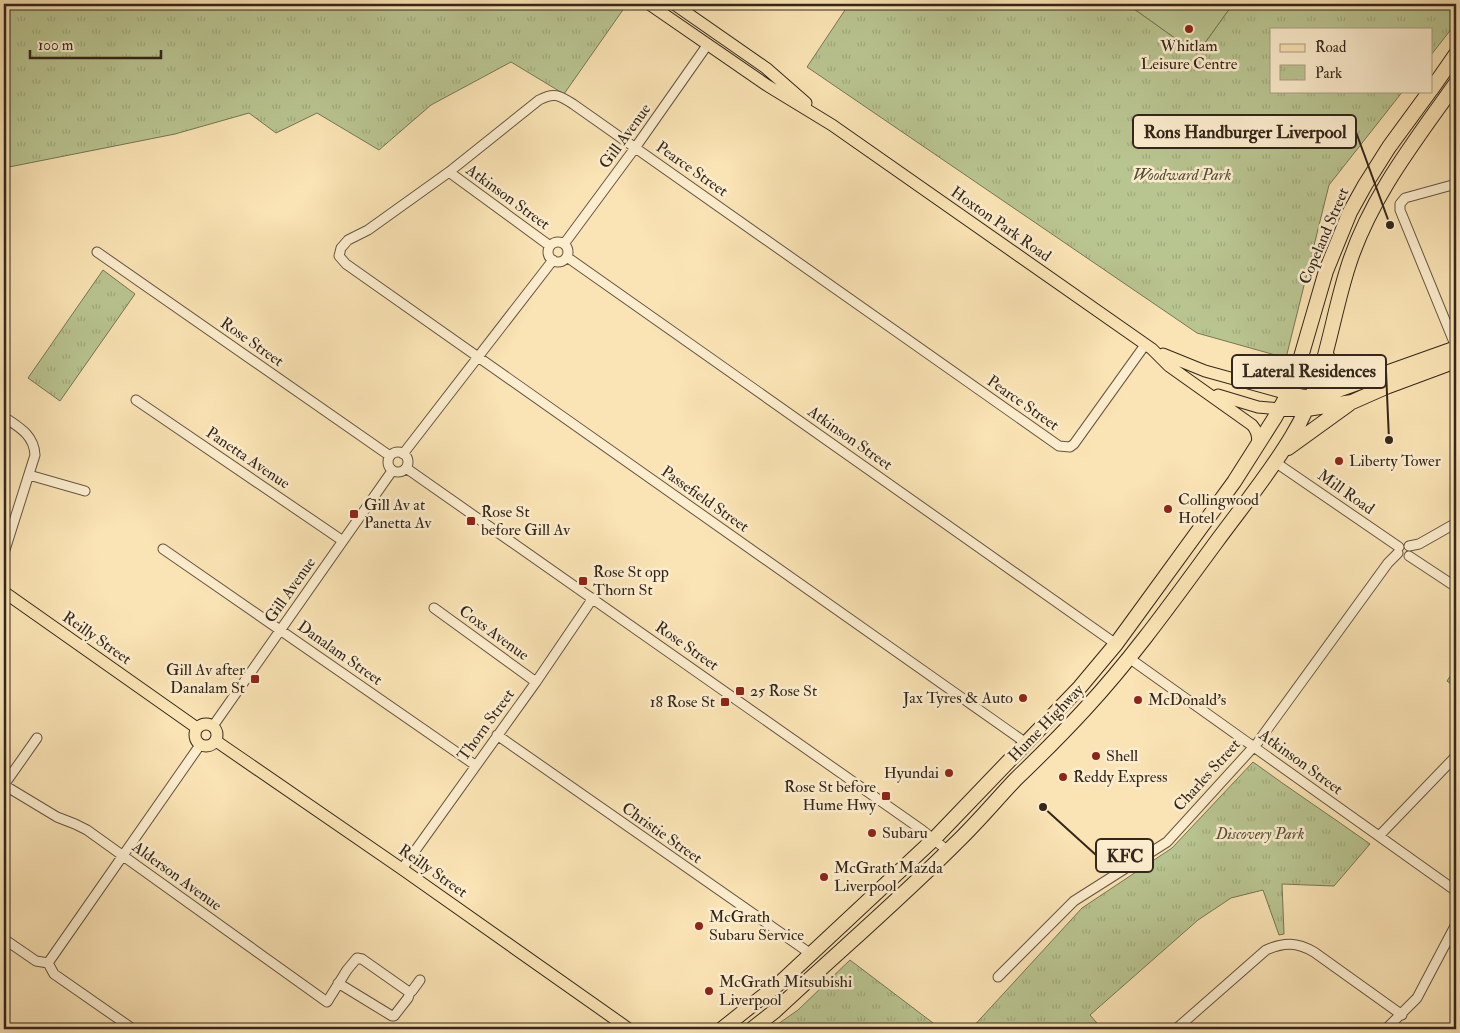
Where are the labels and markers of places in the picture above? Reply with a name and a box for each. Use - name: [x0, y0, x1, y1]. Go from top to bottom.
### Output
- marker: Whitlam Leisure Centre: [1183, 23, 1195, 35]
- place label: Whitlam Leisure Centre: [1141, 36, 1238, 74]
- callout: Rons Handburger Liverpool: [1133, 115, 1356, 148]
- callout: Lateral Residences: [1232, 355, 1386, 388]
- place label: Liberty Tower: [1349, 451, 1441, 471]
- marker: Liberty Tower: [1333, 455, 1345, 467]
- place label: Collingwood Hotel: [1178, 490, 1259, 528]
- place label: Gill Av at Panetta Av: [364, 495, 433, 533]
- place label: Rose St before Gill Av: [481, 502, 571, 540]
- marker: Collingwood Hotel: [1162, 503, 1174, 515]
- marker: Gill Av at Panetta Av: [348, 508, 360, 520]
- marker: Rose St before Gill Av: [465, 515, 477, 527]
- place label: Rose St opp Thorn St: [593, 562, 669, 600]
- marker: Rose St opp Thorn St: [577, 575, 589, 587]
- place label: Gill Av after Danalam St: [166, 660, 245, 698]
- marker: Gill Av after Danalam St: [249, 673, 261, 685]
- place label: 25 Rose St: [750, 681, 817, 701]
- marker: 25 Rose St: [734, 685, 746, 697]
- place label: Jax Tyres & Auto: [902, 688, 1013, 709]
- place label: McDonald's: [1148, 690, 1226, 710]
- place label: 18 Rose St: [650, 692, 715, 712]
- marker: Jax Tyres & Auto: [1017, 692, 1029, 704]
- marker: McDonald's: [1132, 694, 1144, 706]
- marker: 18 Rose St: [719, 696, 731, 708]
- place label: Shell: [1106, 746, 1138, 766]
- marker: Shell: [1090, 750, 1102, 762]
- place label: Hyundai: [884, 763, 939, 783]
- marker: Hyundai: [943, 767, 955, 779]
- place label: Reddy Express: [1073, 767, 1167, 788]
- marker: Reddy Express: [1057, 771, 1069, 783]
- place label: Rose St before Hume Hwy: [784, 777, 877, 815]
- marker: Rose St before Hume Hwy: [880, 790, 892, 802]
- place label: Subaru: [882, 823, 928, 843]
- marker: Subaru: [866, 827, 878, 839]
- callout: KFC: [1096, 839, 1153, 872]
- place label: McGrath Mazda Liverpool: [834, 858, 943, 897]
- marker: McGrath Mazda Liverpool: [818, 871, 830, 883]
- place label: McGrath Subaru Service: [709, 907, 804, 945]
- marker: McGrath Subaru Service: [693, 920, 705, 932]
- place label: McGrath Mitsubishi Liverpool: [719, 972, 852, 1011]
- marker: McGrath Mitsubishi Liverpool: [703, 985, 715, 997]

